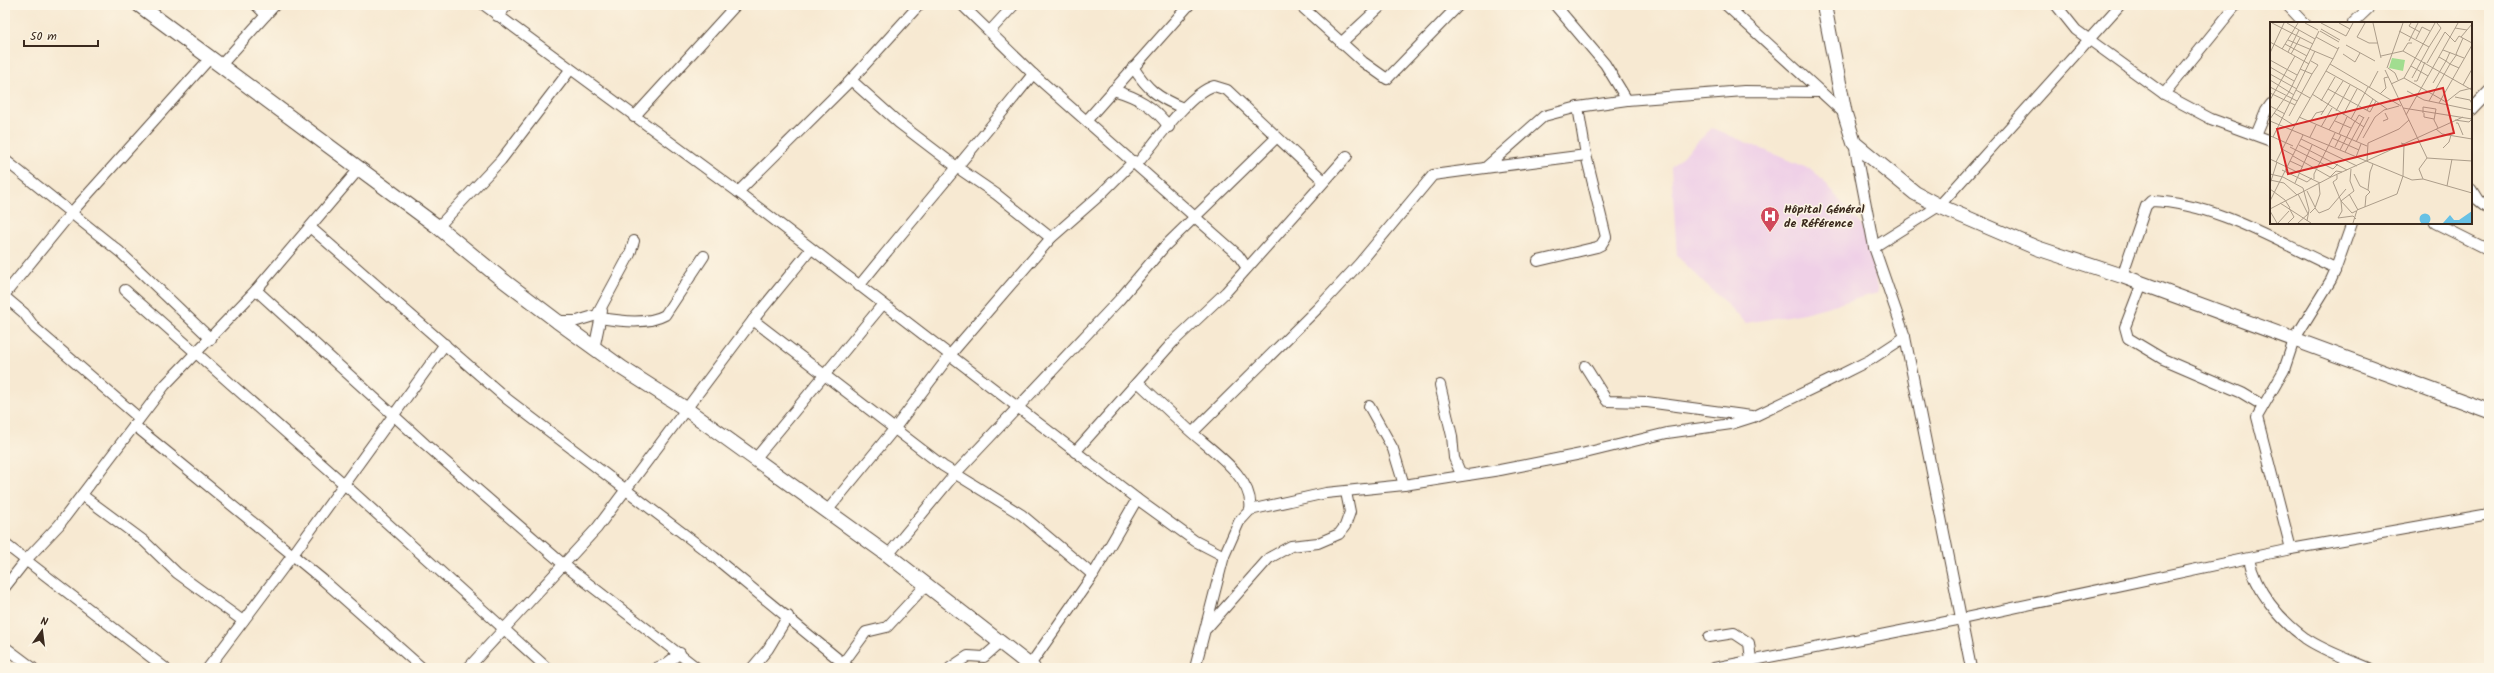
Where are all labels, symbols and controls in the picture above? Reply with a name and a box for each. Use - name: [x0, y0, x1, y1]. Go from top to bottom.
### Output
- scale bar: [24, 22, 98, 48]
- inset map: [2270, 22, 2472, 224]
- text: 50 m: [30, 27, 57, 46]
- place label: Hôpital Général de Référence: [1784, 200, 1865, 233]
- hospital icon: Hôpital Général de Référence: [1759, 205, 1781, 233]
- north arrow: [22, 611, 62, 651]
- text: N: [39, 613, 50, 632]

